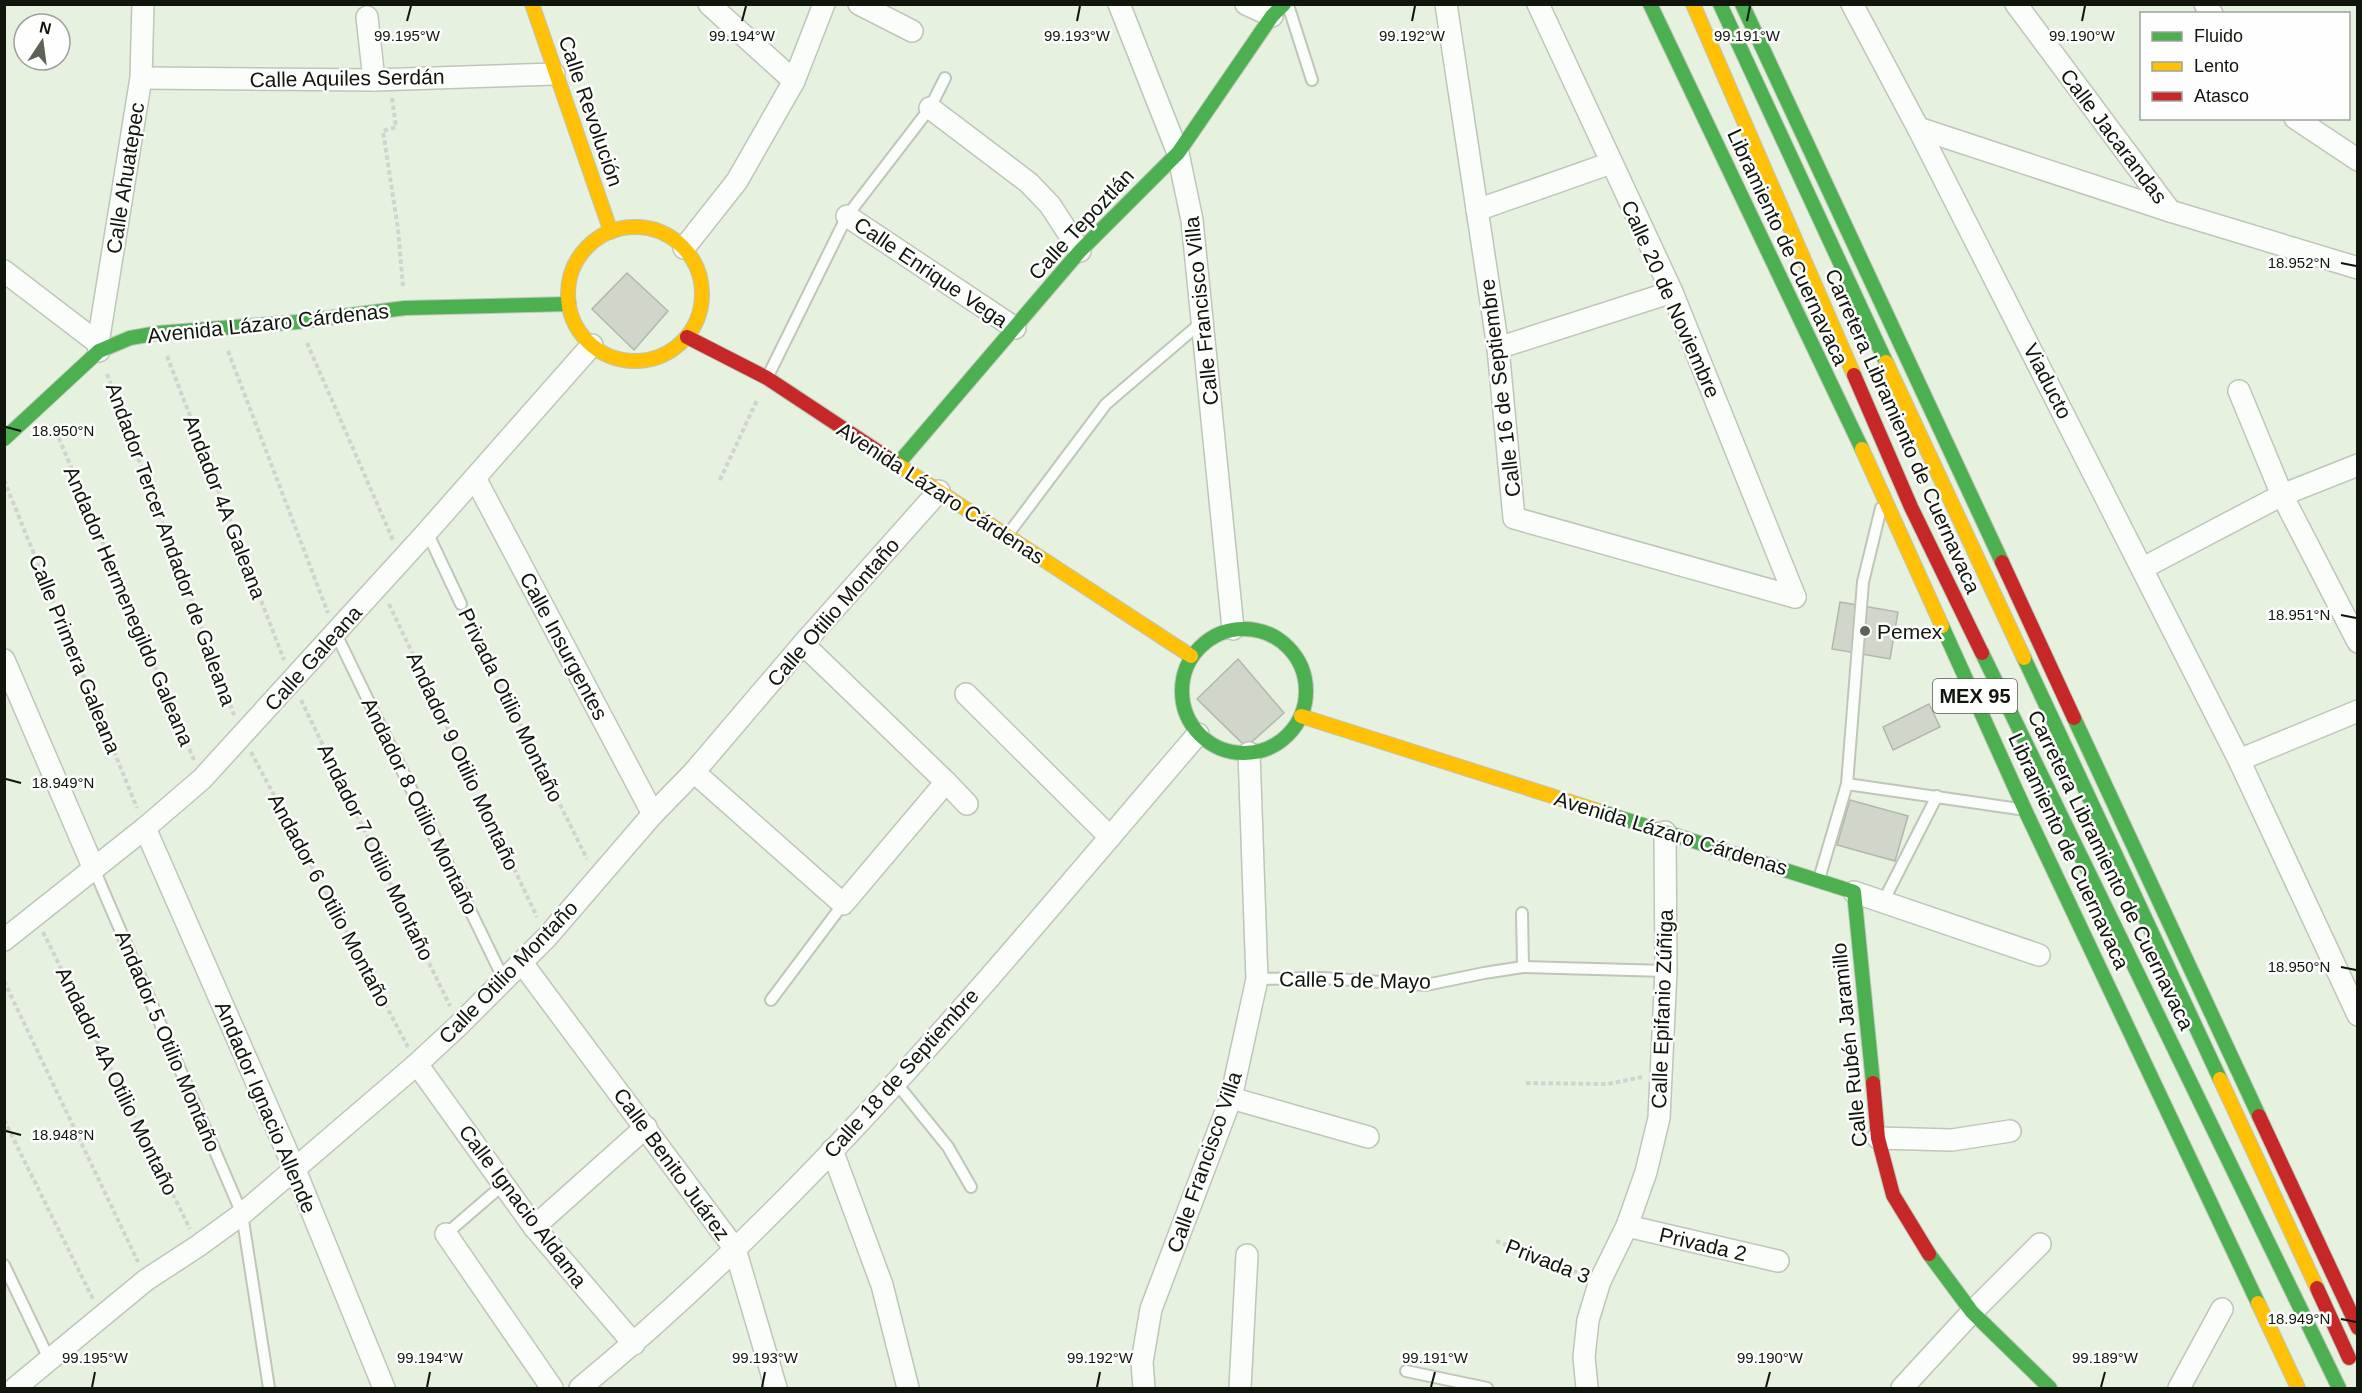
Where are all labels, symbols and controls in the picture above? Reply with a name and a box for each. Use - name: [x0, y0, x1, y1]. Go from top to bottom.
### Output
- north arrow: [12, 12, 72, 72]
- legend: [2140, 12, 2350, 120]
- text: N: [38, 18, 53, 37]
- text: Fluido: [2194, 26, 2243, 46]
- text: 99.195°W: [374, 27, 441, 44]
- text: 99.194°W: [709, 27, 776, 44]
- text: 99.193°W: [1044, 27, 1111, 44]
- text: 99.192°W: [1379, 27, 1446, 44]
- text: 99.191°W: [1714, 27, 1781, 44]
- text: 99.190°W: [2049, 27, 2116, 44]
- street label: Calle Revolución: [554, 33, 628, 189]
- text: Lento: [2194, 56, 2239, 76]
- street label: Calle Jacarandas: [2056, 64, 2172, 208]
- street label: Calle Aquiles Serdán: [249, 65, 445, 91]
- text: Atasco: [2194, 86, 2249, 106]
- street label: Calle Ahuatepec: [102, 101, 148, 255]
- street label: Libramiento de Cuernavaca: [1723, 125, 1853, 369]
- street label: Calle Tepoztlán: [1024, 164, 1138, 284]
- street label: Calle 20 de Noviembre: [1617, 197, 1725, 401]
- street label: Calle Enrique Vega: [850, 212, 1012, 332]
- street label: Calle Francisco Villa: [1180, 215, 1222, 407]
- text: 18.952°N: [2268, 254, 2330, 271]
- street label: Carretera Libramiento de Cuernavaca: [1821, 265, 1985, 597]
- street label: Calle 16 de Septiembre: [1475, 278, 1525, 498]
- street label: Avenida Lázaro Cárdenas: [146, 299, 390, 347]
- street label: Viaducto: [2019, 340, 2077, 422]
- street label: Andador Tercer Andador de Galeana: [102, 380, 240, 709]
- street label: Andador 4A Galeana: [179, 412, 271, 602]
- street label: Avenida Lázaro Cárdenas: [833, 417, 1049, 569]
- text: 18.950°N: [32, 422, 94, 439]
- street label: Andador Hermenegildo Galeana: [60, 463, 199, 749]
- street label: Calle Otilio Montaño: [762, 533, 904, 691]
- street label: Calle Primera Galeana: [25, 551, 126, 757]
- street label: Calle Insurgentes: [515, 568, 613, 724]
- street label: Calle Galeana: [260, 601, 366, 715]
- street label: Privada Otilio Montaño: [454, 604, 568, 806]
- text: 18.951°N: [2268, 606, 2330, 623]
- place label: Pemex: [1877, 620, 1943, 643]
- marker: Pemex: [1858, 624, 1872, 638]
- street label: Andador 9 Otilio Montaño: [402, 648, 524, 874]
- road number: MEX 95: [1933, 679, 2017, 713]
- street label: Andador 8 Otilio Montaño: [357, 694, 483, 918]
- street label: Carretera Libramiento de Cuernavaca: [2023, 707, 2199, 1034]
- street label: Libramiento de Cuernavaca: [2004, 729, 2134, 973]
- street label: Andador 7 Otilio Montaño: [313, 740, 439, 964]
- text: 18.949°N: [32, 774, 94, 791]
- street label: Avenida Lázaro Cárdenas: [1552, 787, 1790, 879]
- street label: Andador 6 Otilio Montaño: [264, 789, 396, 1011]
- street label: Calle Otilio Montaño: [434, 896, 582, 1048]
- street label: Calle Epifanio Zúñiga: [1647, 909, 1677, 1109]
- street label: Andador 5 Otilio Montaño: [111, 927, 225, 1155]
- street label: Calle Rubén Jaramillo: [1827, 942, 1871, 1148]
- text: 18.950°N: [2268, 958, 2330, 975]
- street label: Andador 4A Otilio Montaño: [52, 963, 182, 1199]
- street label: Calle 5 de Mayo: [1279, 967, 1431, 993]
- street label: Calle 18 de Septiembre: [819, 984, 983, 1162]
- street label: Andador Ignacio Allende: [211, 998, 321, 1216]
- street label: Calle Francisco Villa: [1162, 1068, 1246, 1256]
- street label: Calle Benito Juárez: [609, 1084, 735, 1244]
- street label: Calle Ignacio Aldama: [454, 1120, 592, 1292]
- text: 18.948°N: [32, 1126, 94, 1143]
- street label: Privada 2: [1657, 1223, 1749, 1265]
- street label: Privada 3: [1502, 1234, 1594, 1288]
- text: 18.949°N: [2268, 1310, 2330, 1327]
- text: 99.195°W: [62, 1349, 129, 1366]
- text: 99.194°W: [397, 1349, 464, 1366]
- text: 99.193°W: [732, 1349, 799, 1366]
- text: 99.192°W: [1067, 1349, 1134, 1366]
- text: 99.191°W: [1402, 1349, 1469, 1366]
- text: 99.190°W: [1737, 1349, 1804, 1366]
- text: 99.189°W: [2072, 1349, 2139, 1366]

